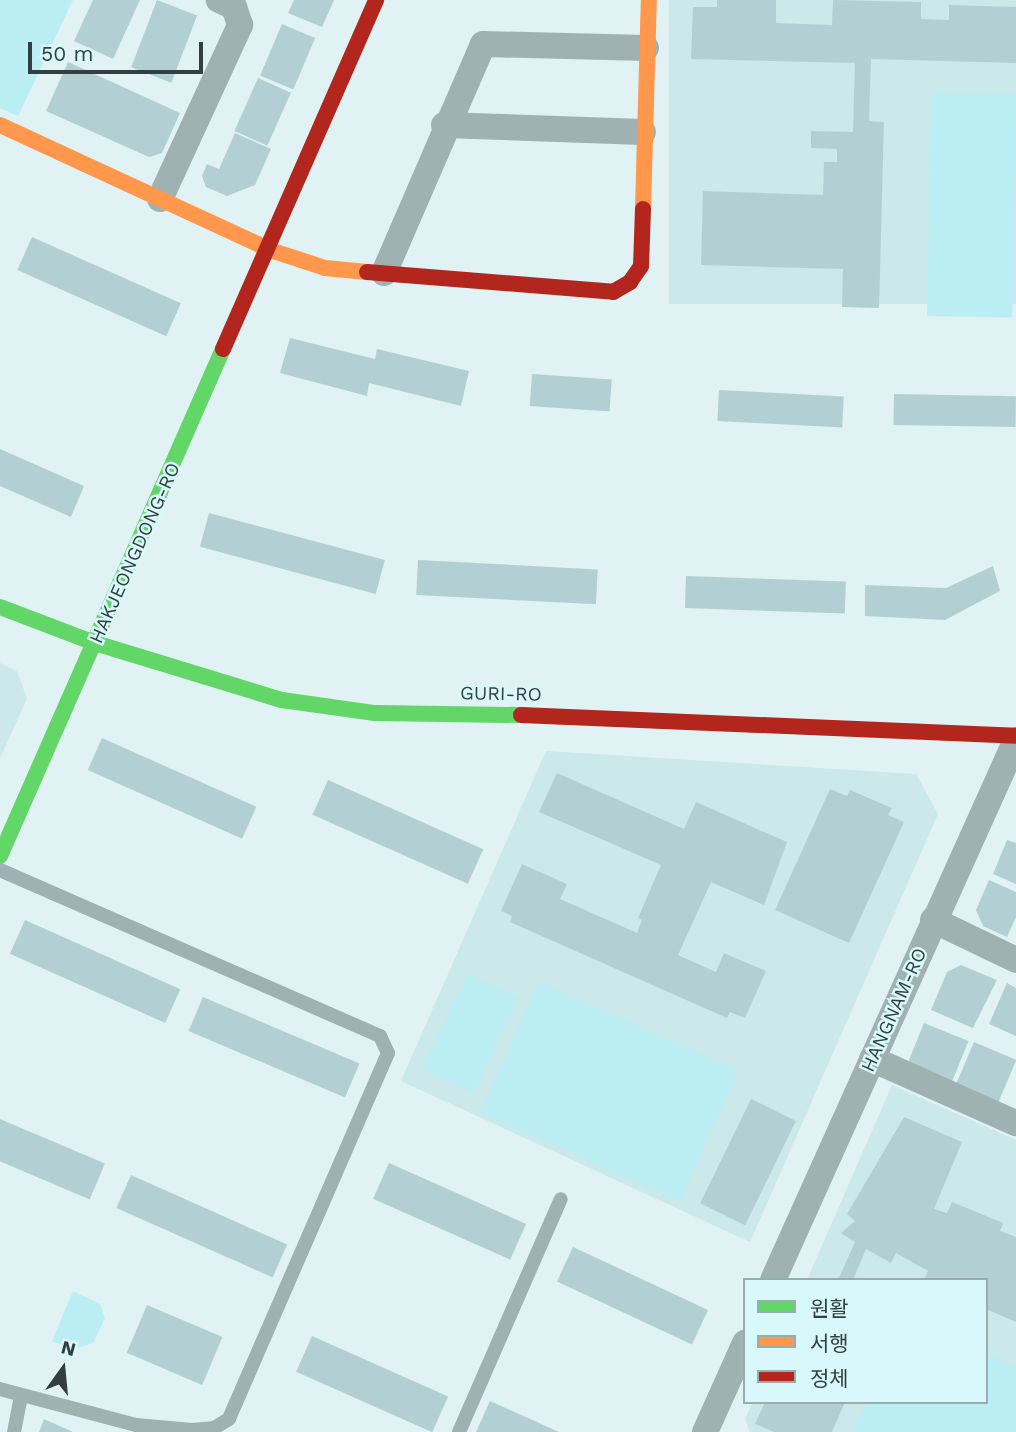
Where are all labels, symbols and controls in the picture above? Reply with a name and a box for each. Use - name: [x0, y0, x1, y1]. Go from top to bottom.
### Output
- scale bar: [32, 28, 206, 72]
- text: 50 m: [41, 41, 93, 66]
- street label: HAKJEONGDONG-RO: [85, 459, 185, 647]
- street label: GURI-RO: [460, 682, 542, 706]
- street label: HANGNAM-RO: [856, 944, 932, 1076]
- legend: [743, 1278, 988, 1404]
- text: 원활: [810, 1296, 849, 1321]
- text: 서행: [810, 1331, 849, 1356]
- north arrow: [28, 1334, 98, 1404]
- text: N: [59, 1335, 78, 1361]
- text: 정체: [810, 1366, 849, 1391]

